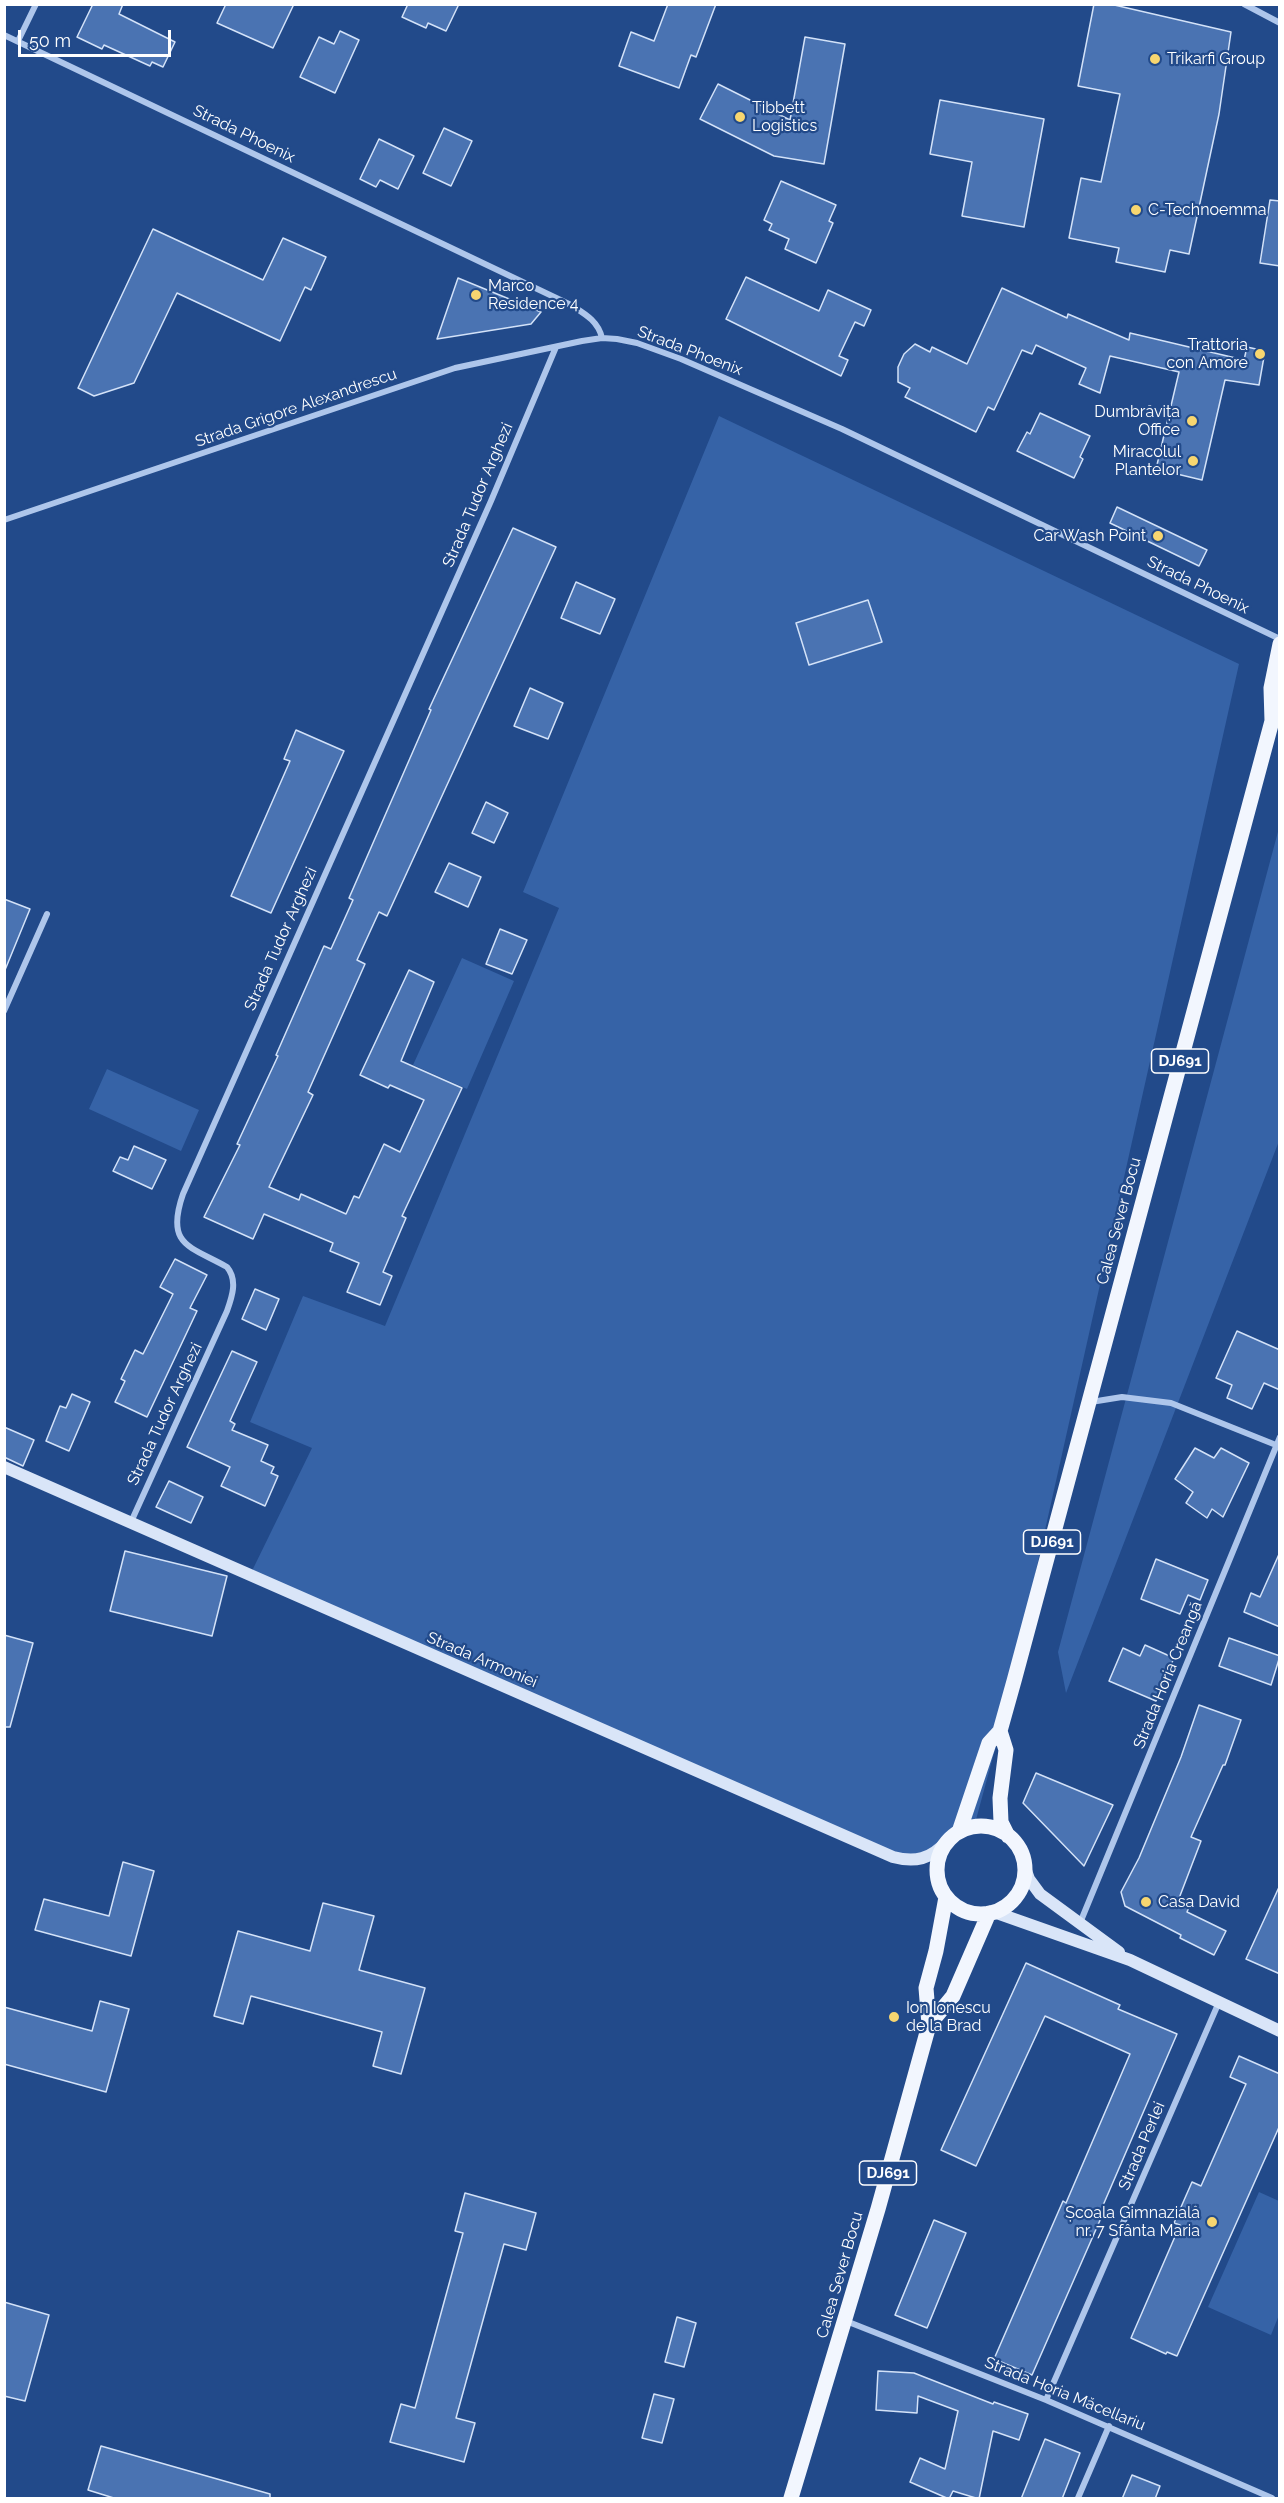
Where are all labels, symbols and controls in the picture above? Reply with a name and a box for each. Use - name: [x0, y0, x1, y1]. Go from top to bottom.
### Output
- scale bar: [21, 18, 174, 56]
- text: 50 m: [29, 30, 71, 51]
- place label: Trikarfi Group: [1167, 49, 1265, 69]
- marker: Trikarfi Group: [1148, 52, 1162, 66]
- place label: Tibbett Logistics: [752, 98, 817, 136]
- street label: Strada Phoenix: [190, 101, 298, 167]
- marker: Tibbett Logistics: [733, 110, 747, 124]
- place label: C-Technoemma: [1148, 200, 1267, 220]
- marker: C-Technoemma: [1129, 203, 1143, 217]
- place label: Marco Residence 4: [488, 276, 578, 314]
- marker: Marco Residence 4: [469, 288, 483, 302]
- street label: Strada Phoenix: [635, 322, 745, 380]
- place label: Trattoria con Amore: [1167, 335, 1248, 373]
- marker: Trattoria con Amore: [1253, 347, 1267, 361]
- street label: Strada Grigore Alexandrescu: [193, 364, 399, 452]
- place label: Dumbrăvița Office: [1094, 402, 1180, 440]
- marker: Dumbrăvița Office: [1185, 414, 1199, 428]
- street label: Strada Tudor Arghezi: [439, 420, 517, 570]
- place label: Miracolul Plantelor: [1113, 442, 1181, 480]
- marker: Miracolul Plantelor: [1186, 454, 1200, 468]
- place label: Car Wash Point: [1033, 526, 1146, 546]
- marker: Car Wash Point: [1151, 529, 1165, 543]
- street label: Strada Phoenix: [1144, 552, 1252, 618]
- street label: Strada Tudor Arghezi: [241, 864, 321, 1014]
- road number: DJ691: [1152, 1049, 1208, 1073]
- street label: Calea Sever Bocu: [1093, 1155, 1145, 1287]
- street label: Strada Tudor Arghezi: [124, 1340, 206, 1488]
- road number: DJ691: [1024, 1530, 1080, 1554]
- street label: Strada Horia Creangă: [1130, 1598, 1206, 1752]
- street label: Strada Armoniei: [424, 1628, 540, 1692]
- place label: Casa David: [1158, 1892, 1240, 1912]
- marker: Casa David: [1139, 1895, 1153, 1909]
- place label: Ion Ionescu de la Brad: [906, 1998, 991, 2036]
- marker: Ion Ionescu de la Brad: [887, 2010, 901, 2024]
- street label: Strada Perlei: [1115, 2099, 1169, 2193]
- road number: DJ691: [860, 2161, 916, 2185]
- place label: Școala Gimnazială nr. 7 Sfânta Maria: [1065, 2203, 1200, 2241]
- street label: Calea Sever Bocu: [813, 2209, 867, 2341]
- marker: Școala Gimnazială nr. 7 Sfânta Maria: [1205, 2215, 1219, 2229]
- street label: Strada Horia Măcellariu: [982, 2353, 1148, 2435]

